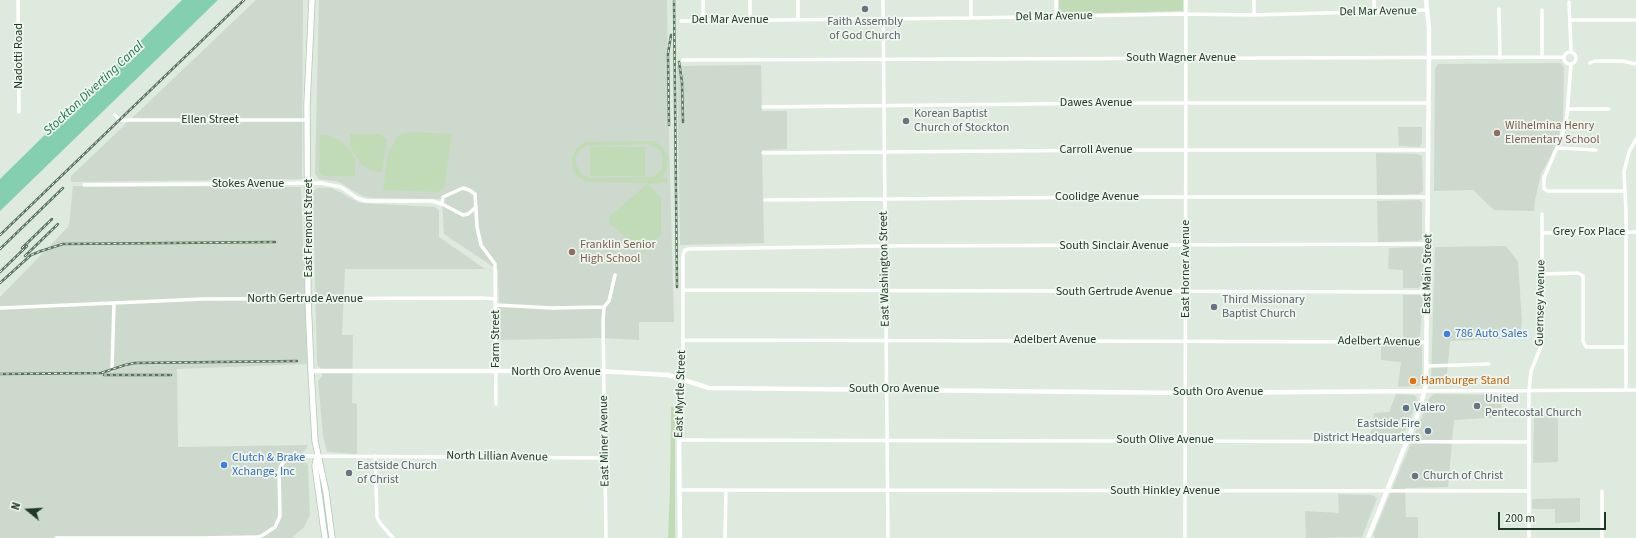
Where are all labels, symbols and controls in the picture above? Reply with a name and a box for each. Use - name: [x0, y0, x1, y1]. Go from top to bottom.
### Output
- marker: Faith Assembly of God Church: [860, 4, 870, 14]
- street label: Del Mar Avenue: [1339, 4, 1417, 20]
- street label: Del Mar Avenue: [1015, 9, 1093, 25]
- street label: Del Mar Avenue: [691, 13, 769, 27]
- place label: Faith Assembly of God Church: [827, 15, 903, 43]
- street label: Nadotti Road: [12, 23, 26, 89]
- water label: Stockton Diverting Canal: [41, 39, 147, 139]
- street label: South Wagner Avenue: [1126, 51, 1236, 65]
- street label: Dawes Avenue: [1060, 96, 1132, 110]
- place label: Korean Baptist Church of Stockton: [914, 107, 1009, 135]
- street label: Ellen Street: [181, 113, 239, 127]
- marker: Korean Baptist Church of Stockton: [901, 116, 911, 126]
- place label: Wilhelmina Henry Elementary School: [1505, 119, 1600, 147]
- marker: Wilhelmina Henry Elementary School: [1492, 128, 1502, 138]
- street label: Carroll Avenue: [1059, 143, 1133, 157]
- street label: Stokes Avenue: [212, 177, 284, 191]
- street label: East Fremont Street: [302, 179, 316, 277]
- street label: Coolidge Avenue: [1055, 190, 1139, 204]
- street label: East Washington Street: [877, 211, 893, 327]
- street label: East Horner Avenue: [1179, 220, 1193, 318]
- street label: Grey Fox Place: [1553, 225, 1625, 239]
- street label: East Main Street: [1420, 234, 1436, 314]
- place label: Franklin Senior High School: [580, 238, 656, 266]
- street label: South Sinclair Avenue: [1059, 239, 1169, 253]
- marker: Franklin Senior High School: [567, 247, 577, 257]
- street label: Guernsey Avenue: [1533, 260, 1549, 346]
- street label: South Gertrude Avenue: [1056, 285, 1172, 299]
- street label: North Gertrude Avenue: [247, 292, 363, 306]
- place label: Third Missionary Baptist Church: [1222, 293, 1305, 321]
- marker: Third Missionary Baptist Church: [1209, 302, 1219, 312]
- street label: Farm Street: [489, 310, 503, 368]
- place label: 786 Auto Sales: [1455, 327, 1528, 341]
- marker: 786 Auto Sales: [1442, 329, 1452, 339]
- street label: Adelbert Avenue: [1014, 333, 1096, 347]
- street label: Adelbert Avenue: [1338, 334, 1420, 350]
- street label: East Myrtle Street: [672, 350, 690, 438]
- street label: North Oro Avenue: [511, 365, 601, 379]
- place label: Hamburger Stand: [1421, 374, 1510, 388]
- marker: Hamburger Stand: [1408, 376, 1418, 386]
- street label: South Oro Avenue: [849, 382, 939, 396]
- street label: South Oro Avenue: [1173, 385, 1263, 399]
- place label: United Pentecostal Church: [1485, 392, 1582, 420]
- street label: East Miner Avenue: [597, 395, 613, 487]
- place label: Valero: [1414, 401, 1446, 415]
- marker: United Pentecostal Church: [1472, 401, 1482, 411]
- marker: Valero: [1401, 403, 1411, 413]
- place label: Eastside Fire District Headquarters: [1313, 417, 1420, 445]
- marker: Eastside Fire District Headquarters: [1423, 426, 1433, 436]
- street label: South Olive Avenue: [1116, 433, 1214, 447]
- street label: North Lillian Avenue: [446, 449, 548, 465]
- place label: Clutch & Brake Xchange, Inc: [232, 451, 305, 479]
- place label: Eastside Church of Christ: [357, 459, 437, 487]
- marker: Clutch & Brake Xchange, Inc: [219, 460, 229, 470]
- marker: Eastside Church of Christ: [344, 468, 354, 478]
- place label: Church of Christ: [1423, 469, 1503, 483]
- marker: Church of Christ: [1410, 471, 1420, 481]
- street label: South Hinkley Avenue: [1110, 484, 1220, 498]
- north arrow: [8, 490, 48, 530]
- text: N: [8, 500, 24, 512]
- scale bar: [1500, 504, 1608, 530]
- text: 200 m: [1505, 510, 1535, 527]

